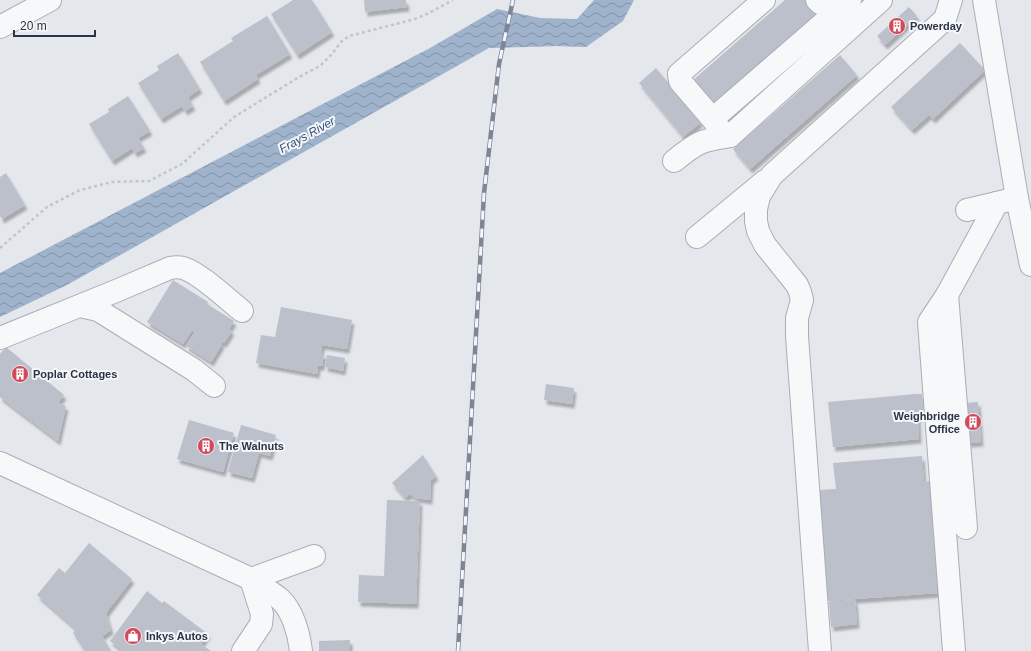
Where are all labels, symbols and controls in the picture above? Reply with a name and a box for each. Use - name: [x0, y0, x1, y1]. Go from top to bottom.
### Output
- scale bar: [14, 12, 95, 38]
- building icon: Powerday: [887, 16, 907, 36]
- text: 20 m: [20, 19, 47, 33]
- place label: Powerday: [910, 20, 963, 32]
- water label: Frays River: [277, 114, 338, 156]
- building icon: Poplar Cottages: [10, 364, 30, 384]
- place label: Poplar Cottages: [33, 368, 117, 380]
- place label: Weighbridge Office: [894, 410, 960, 435]
- building icon: Weighbridge Office: [963, 412, 983, 432]
- building icon: The Walnuts: [196, 436, 216, 456]
- place label: The Walnuts: [219, 440, 284, 452]
- shop icon: Inkys Autos: [123, 626, 143, 646]
- place label: Inkys Autos: [146, 630, 208, 642]

